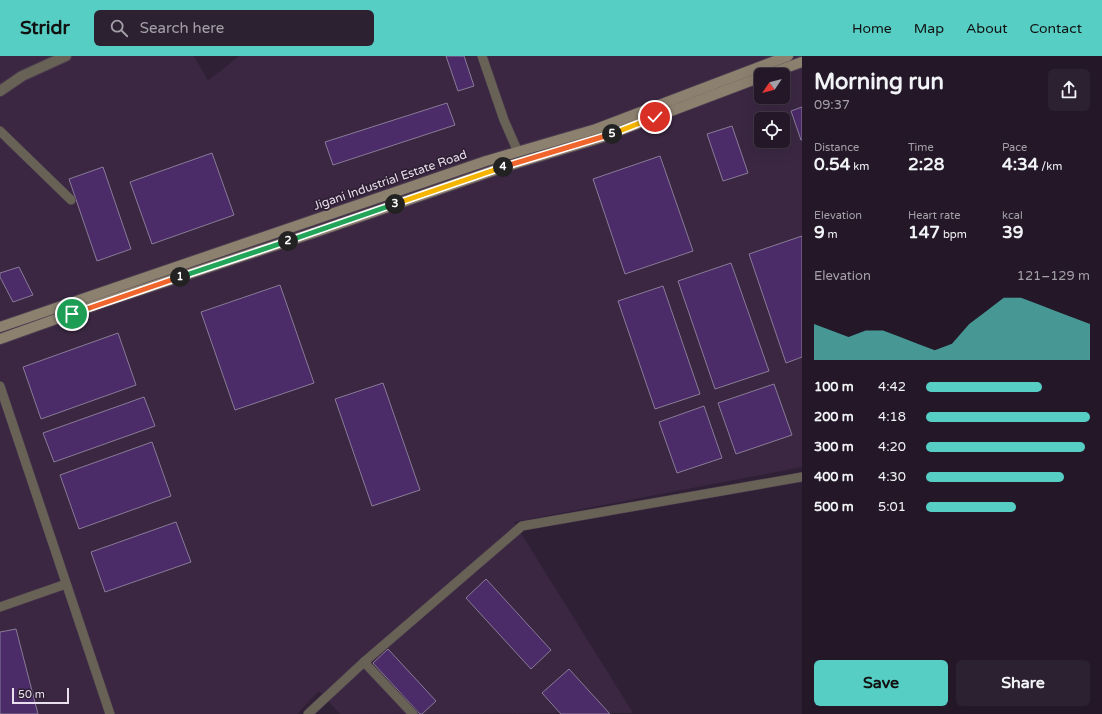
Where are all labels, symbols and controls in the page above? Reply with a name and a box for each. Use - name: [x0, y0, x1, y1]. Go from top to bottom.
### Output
- search box: [94, 10, 374, 46]
- text: Stridr: [20, 17, 70, 39]
- icon: search: [108, 17, 130, 39]
- text: Search here: [140, 19, 224, 37]
- text: Home: [852, 20, 892, 37]
- text: Map: [914, 20, 944, 37]
- text: About: [966, 20, 1008, 37]
- text: Contact: [1030, 20, 1082, 37]
- north arrow: [754, 68, 790, 104]
- map controls: [754, 68, 790, 148]
- text: Morning run: [814, 69, 944, 95]
- button: share: [1048, 69, 1090, 111]
- text: 09:37: [814, 97, 850, 113]
- pin: [638, 100, 672, 134]
- icon: check: [644, 106, 666, 128]
- button: locate: [754, 112, 790, 148]
- pin: 5: [602, 124, 622, 144]
- text: 5: [609, 127, 615, 140]
- text: Distance: [814, 141, 859, 154]
- text: Time: [908, 141, 934, 154]
- text: Pace: [1002, 141, 1027, 154]
- street label: Jigani Industrial Estate Road: [311, 147, 469, 213]
- text: 0.54: [814, 154, 850, 175]
- text: 2:28: [908, 154, 944, 175]
- text: 4:34: [1002, 154, 1038, 175]
- pin: 4: [493, 157, 513, 177]
- text: 4: [500, 160, 506, 173]
- text: km: [850, 160, 869, 173]
- text: /km: [1038, 160, 1062, 173]
- pin: 3: [385, 194, 405, 214]
- text: 3: [392, 197, 398, 210]
- text: Elevation: [814, 209, 862, 222]
- text: Heart rate: [908, 209, 960, 222]
- text: kcal: [1002, 209, 1023, 222]
- text: 9: [814, 222, 825, 243]
- text: 147: [908, 222, 940, 243]
- text: 39: [1002, 222, 1023, 243]
- text: m: [825, 228, 838, 241]
- text: bpm: [940, 228, 967, 241]
- pin: 2: [278, 231, 298, 251]
- text: 2: [285, 234, 291, 247]
- pin: 1: [170, 267, 190, 287]
- text: Elevation: [814, 268, 871, 284]
- text: 121–129 m: [1017, 268, 1090, 284]
- text: 1: [177, 270, 183, 283]
- pin: [55, 297, 89, 331]
- icon: arrive: [61, 303, 83, 325]
- text: 100 m: [814, 379, 854, 395]
- text: 4:42: [878, 379, 906, 395]
- text: 200 m: [814, 409, 854, 425]
- text: 4:18: [878, 409, 906, 425]
- text: 300 m: [814, 439, 854, 455]
- text: 4:20: [878, 439, 906, 455]
- text: 400 m: [814, 469, 854, 485]
- text: 4:30: [878, 469, 906, 485]
- text: 500 m: [814, 499, 854, 515]
- text: 5:01: [878, 499, 906, 515]
- button: Save: [814, 660, 948, 706]
- button: Share: [956, 660, 1090, 706]
- scale bar: [12, 686, 69, 705]
- text: 50 m: [18, 688, 45, 701]

